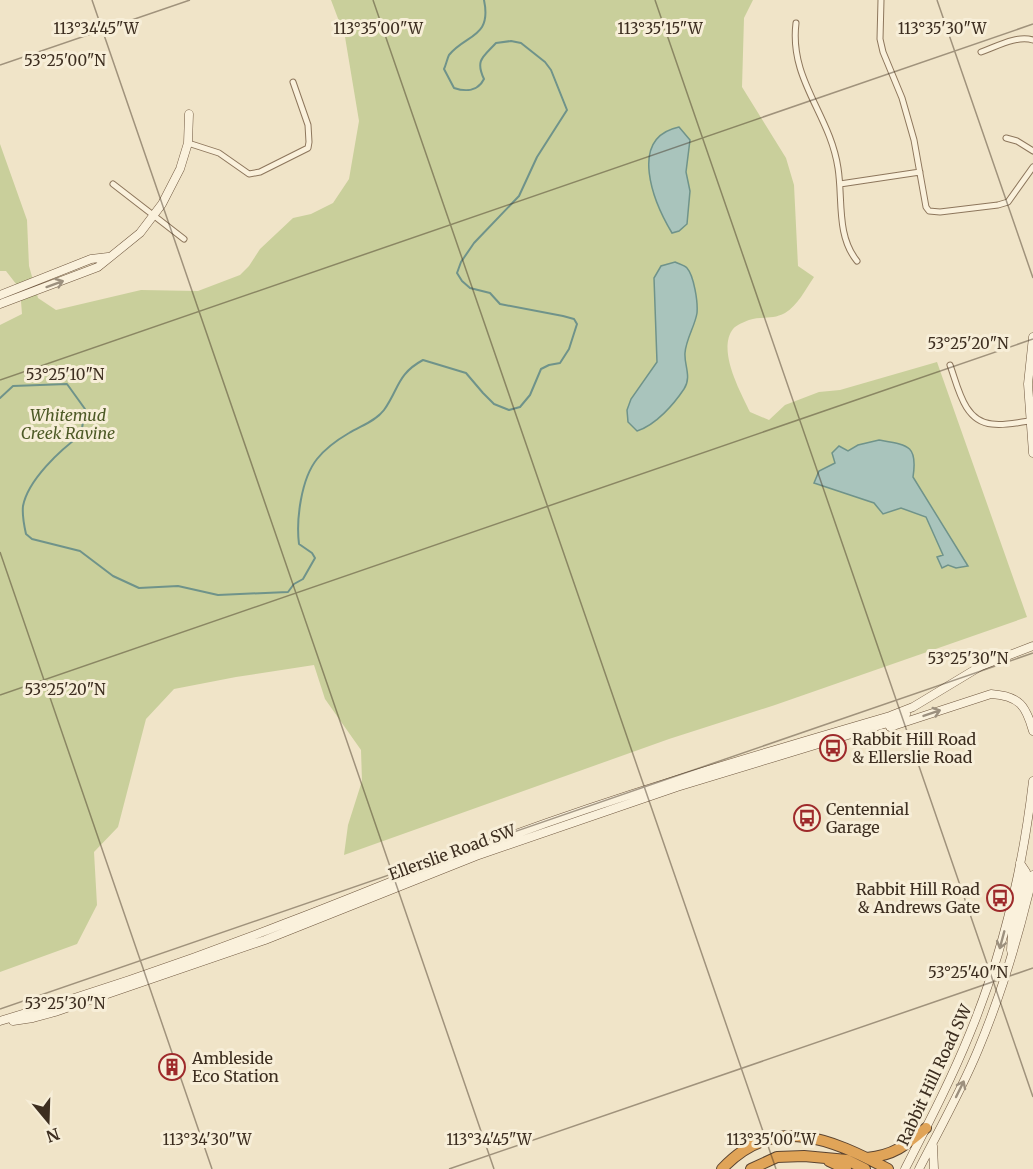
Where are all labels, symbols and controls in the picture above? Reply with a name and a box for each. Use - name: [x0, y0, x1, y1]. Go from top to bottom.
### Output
- text: 113°34'45"W: [53, 19, 140, 38]
- text: 113°35'00"W: [333, 19, 424, 38]
- text: 113°35'15"W: [617, 19, 704, 38]
- text: 113°35'30"W: [898, 19, 987, 38]
- text: 53°25'00"N: [24, 51, 106, 70]
- one-way arrow: [45, 278, 64, 289]
- text: 53°25'20"N: [927, 334, 1009, 353]
- text: 53°25'10"N: [26, 365, 105, 384]
- park label: Whitemud Creek Ravine: [21, 405, 115, 443]
- text: 53°25'30"N: [928, 649, 1009, 668]
- text: 53°25'20"N: [24, 680, 106, 699]
- one-way arrow: [923, 707, 942, 718]
- place label: Rabbit Hill Road & Ellerslie Road: [852, 729, 977, 767]
- bus stop icon: Rabbit Hill Road & Ellerslie Road: [818, 733, 848, 763]
- place label: Centennial Garage: [826, 799, 909, 837]
- bus stop icon: Centennial Garage: [792, 803, 822, 833]
- street label: Ellerslie Road SW: [386, 819, 519, 884]
- place label: Rabbit Hill Road & Andrews Gate: [856, 879, 980, 917]
- bus stop icon: Rabbit Hill Road & Andrews Gate: [985, 883, 1015, 913]
- one-way arrow: [995, 930, 1007, 949]
- text: 53°25'40"N: [928, 963, 1008, 982]
- text: 53°25'30"N: [25, 994, 106, 1013]
- street label: Rabbit Hill Road SW: [893, 1000, 976, 1149]
- place label: Ambleside Eco Station: [191, 1048, 279, 1086]
- building icon: Ambleside Eco Station: [157, 1052, 187, 1082]
- one-way arrow: [954, 1081, 966, 1099]
- north arrow: [18, 1091, 78, 1151]
- text: N: [43, 1124, 62, 1147]
- text: 113°34'30"W: [163, 1130, 252, 1149]
- text: 113°34'45"W: [446, 1130, 533, 1149]
- text: 113°35'00"W: [726, 1130, 817, 1149]

